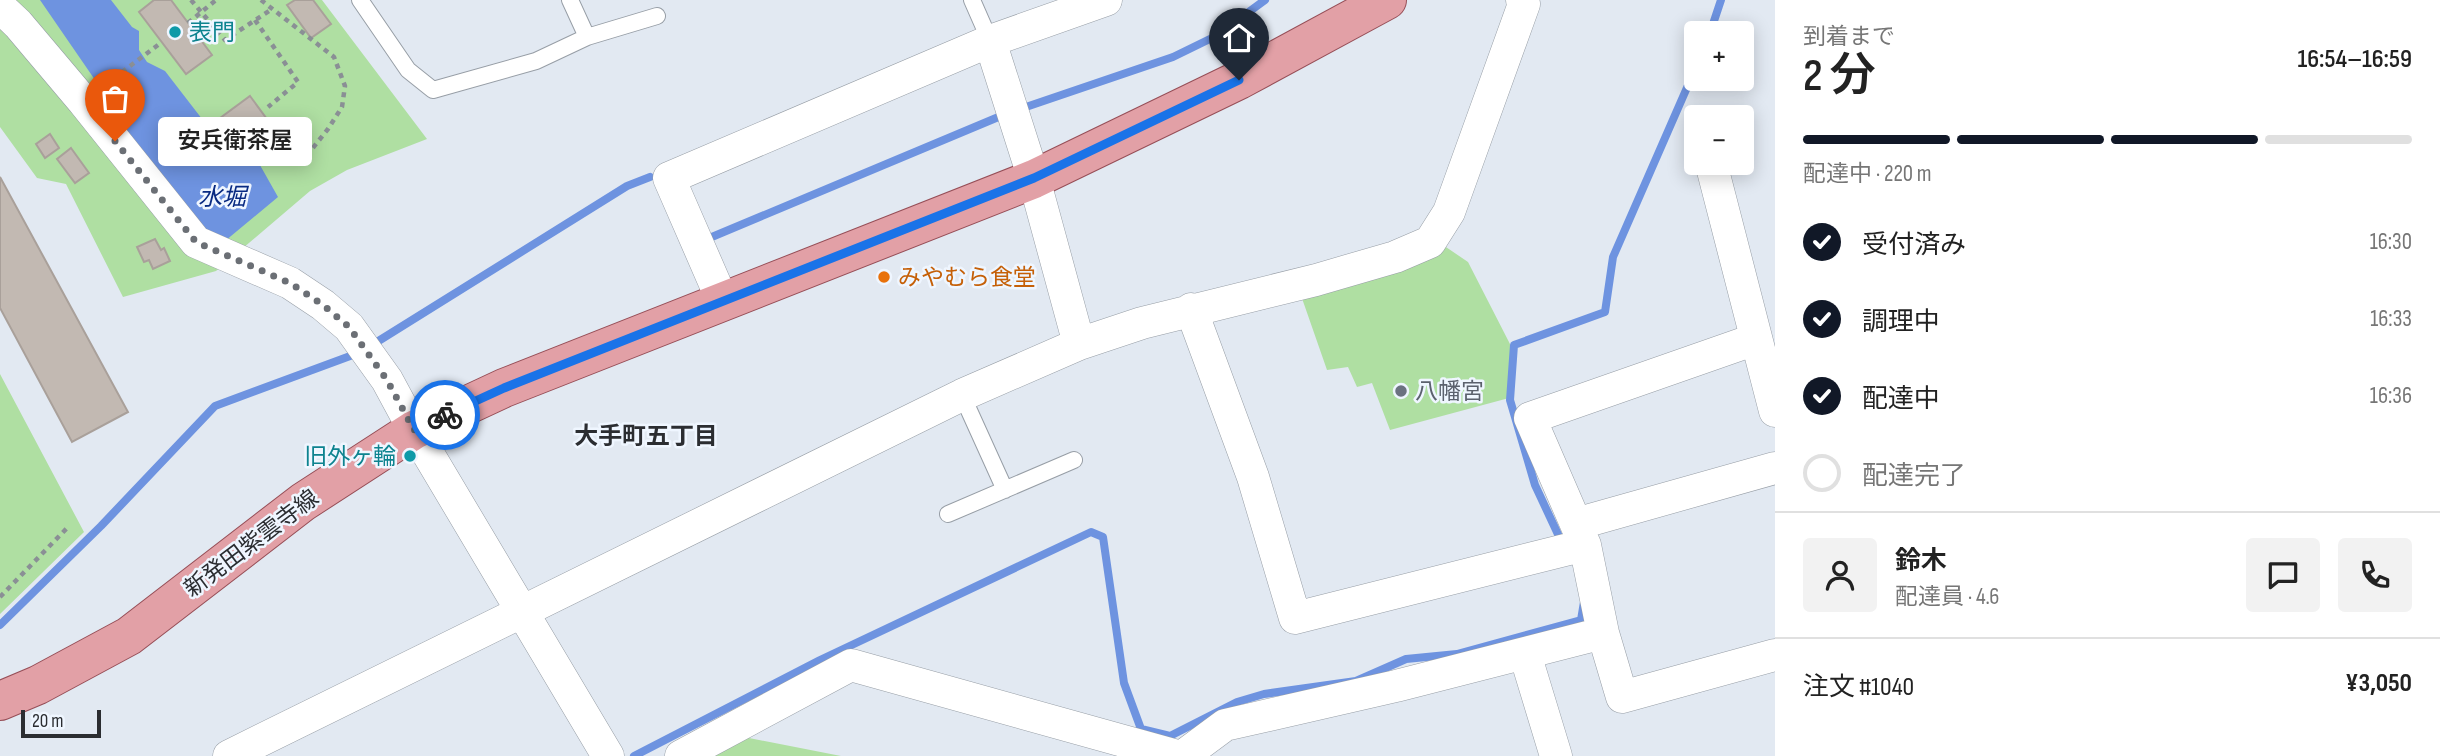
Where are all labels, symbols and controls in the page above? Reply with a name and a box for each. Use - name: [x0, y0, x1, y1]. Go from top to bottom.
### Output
- pin: [1209, 8, 1269, 80]
- place label: 表門: [189, 19, 235, 47]
- icon: home: [1220, 19, 1258, 57]
- map controls: [1684, 21, 1754, 175]
- button: +: [1684, 21, 1754, 91]
- text: 到着まで: [1803, 23, 1895, 51]
- marker: 表門: [167, 24, 183, 40]
- text: 16:54–16:59: [2297, 44, 2412, 75]
- text: 2 分: [1803, 49, 1876, 104]
- pin: [85, 69, 145, 141]
- icon: bag: [96, 80, 134, 118]
- button: −: [1684, 105, 1754, 175]
- callout: 安兵衛茶屋: [157, 116, 311, 166]
- text: 安兵衛茶屋: [178, 127, 293, 155]
- text: 配達中 · 220 m: [1803, 160, 1932, 188]
- water label: 水堀: [198, 183, 250, 212]
- icon: check: [1803, 223, 1841, 261]
- text: 16:30: [2370, 228, 2412, 256]
- text: 受付済み: [1862, 230, 1966, 261]
- place label: みやむら食堂: [898, 264, 1036, 292]
- marker: みやむら食堂: [876, 269, 892, 285]
- icon: check: [1803, 300, 1841, 338]
- text: 16:33: [2370, 305, 2412, 333]
- text: 調理中: [1862, 307, 1940, 338]
- icon: check: [1803, 377, 1841, 415]
- place label: 八幡宮: [1415, 378, 1484, 406]
- courier: [410, 380, 480, 450]
- text: 16:36: [2370, 382, 2412, 410]
- marker: 八幡宮: [1393, 383, 1409, 399]
- text: 配達中: [1862, 384, 1940, 415]
- icon: bike: [426, 396, 464, 434]
- district label: 大手町五丁目: [574, 422, 718, 451]
- place label: 旧外ヶ輪: [304, 443, 396, 471]
- marker: 旧外ヶ輪: [402, 448, 418, 464]
- text: 配達完了: [1862, 461, 1966, 492]
- street label: 新発田紫雲寺線: [179, 484, 324, 603]
- button: person: [1803, 538, 1877, 612]
- button: chat: [2246, 538, 2320, 612]
- button: phone: [2338, 538, 2412, 612]
- text: 鈴木: [1895, 546, 1947, 577]
- text: 配達員 · 4.6: [1895, 583, 1999, 611]
- text: ¥3,050: [2345, 668, 2412, 699]
- text: 注文 #1040: [1803, 672, 1914, 703]
- scale bar: [21, 707, 102, 739]
- text: 20 m: [32, 710, 64, 733]

